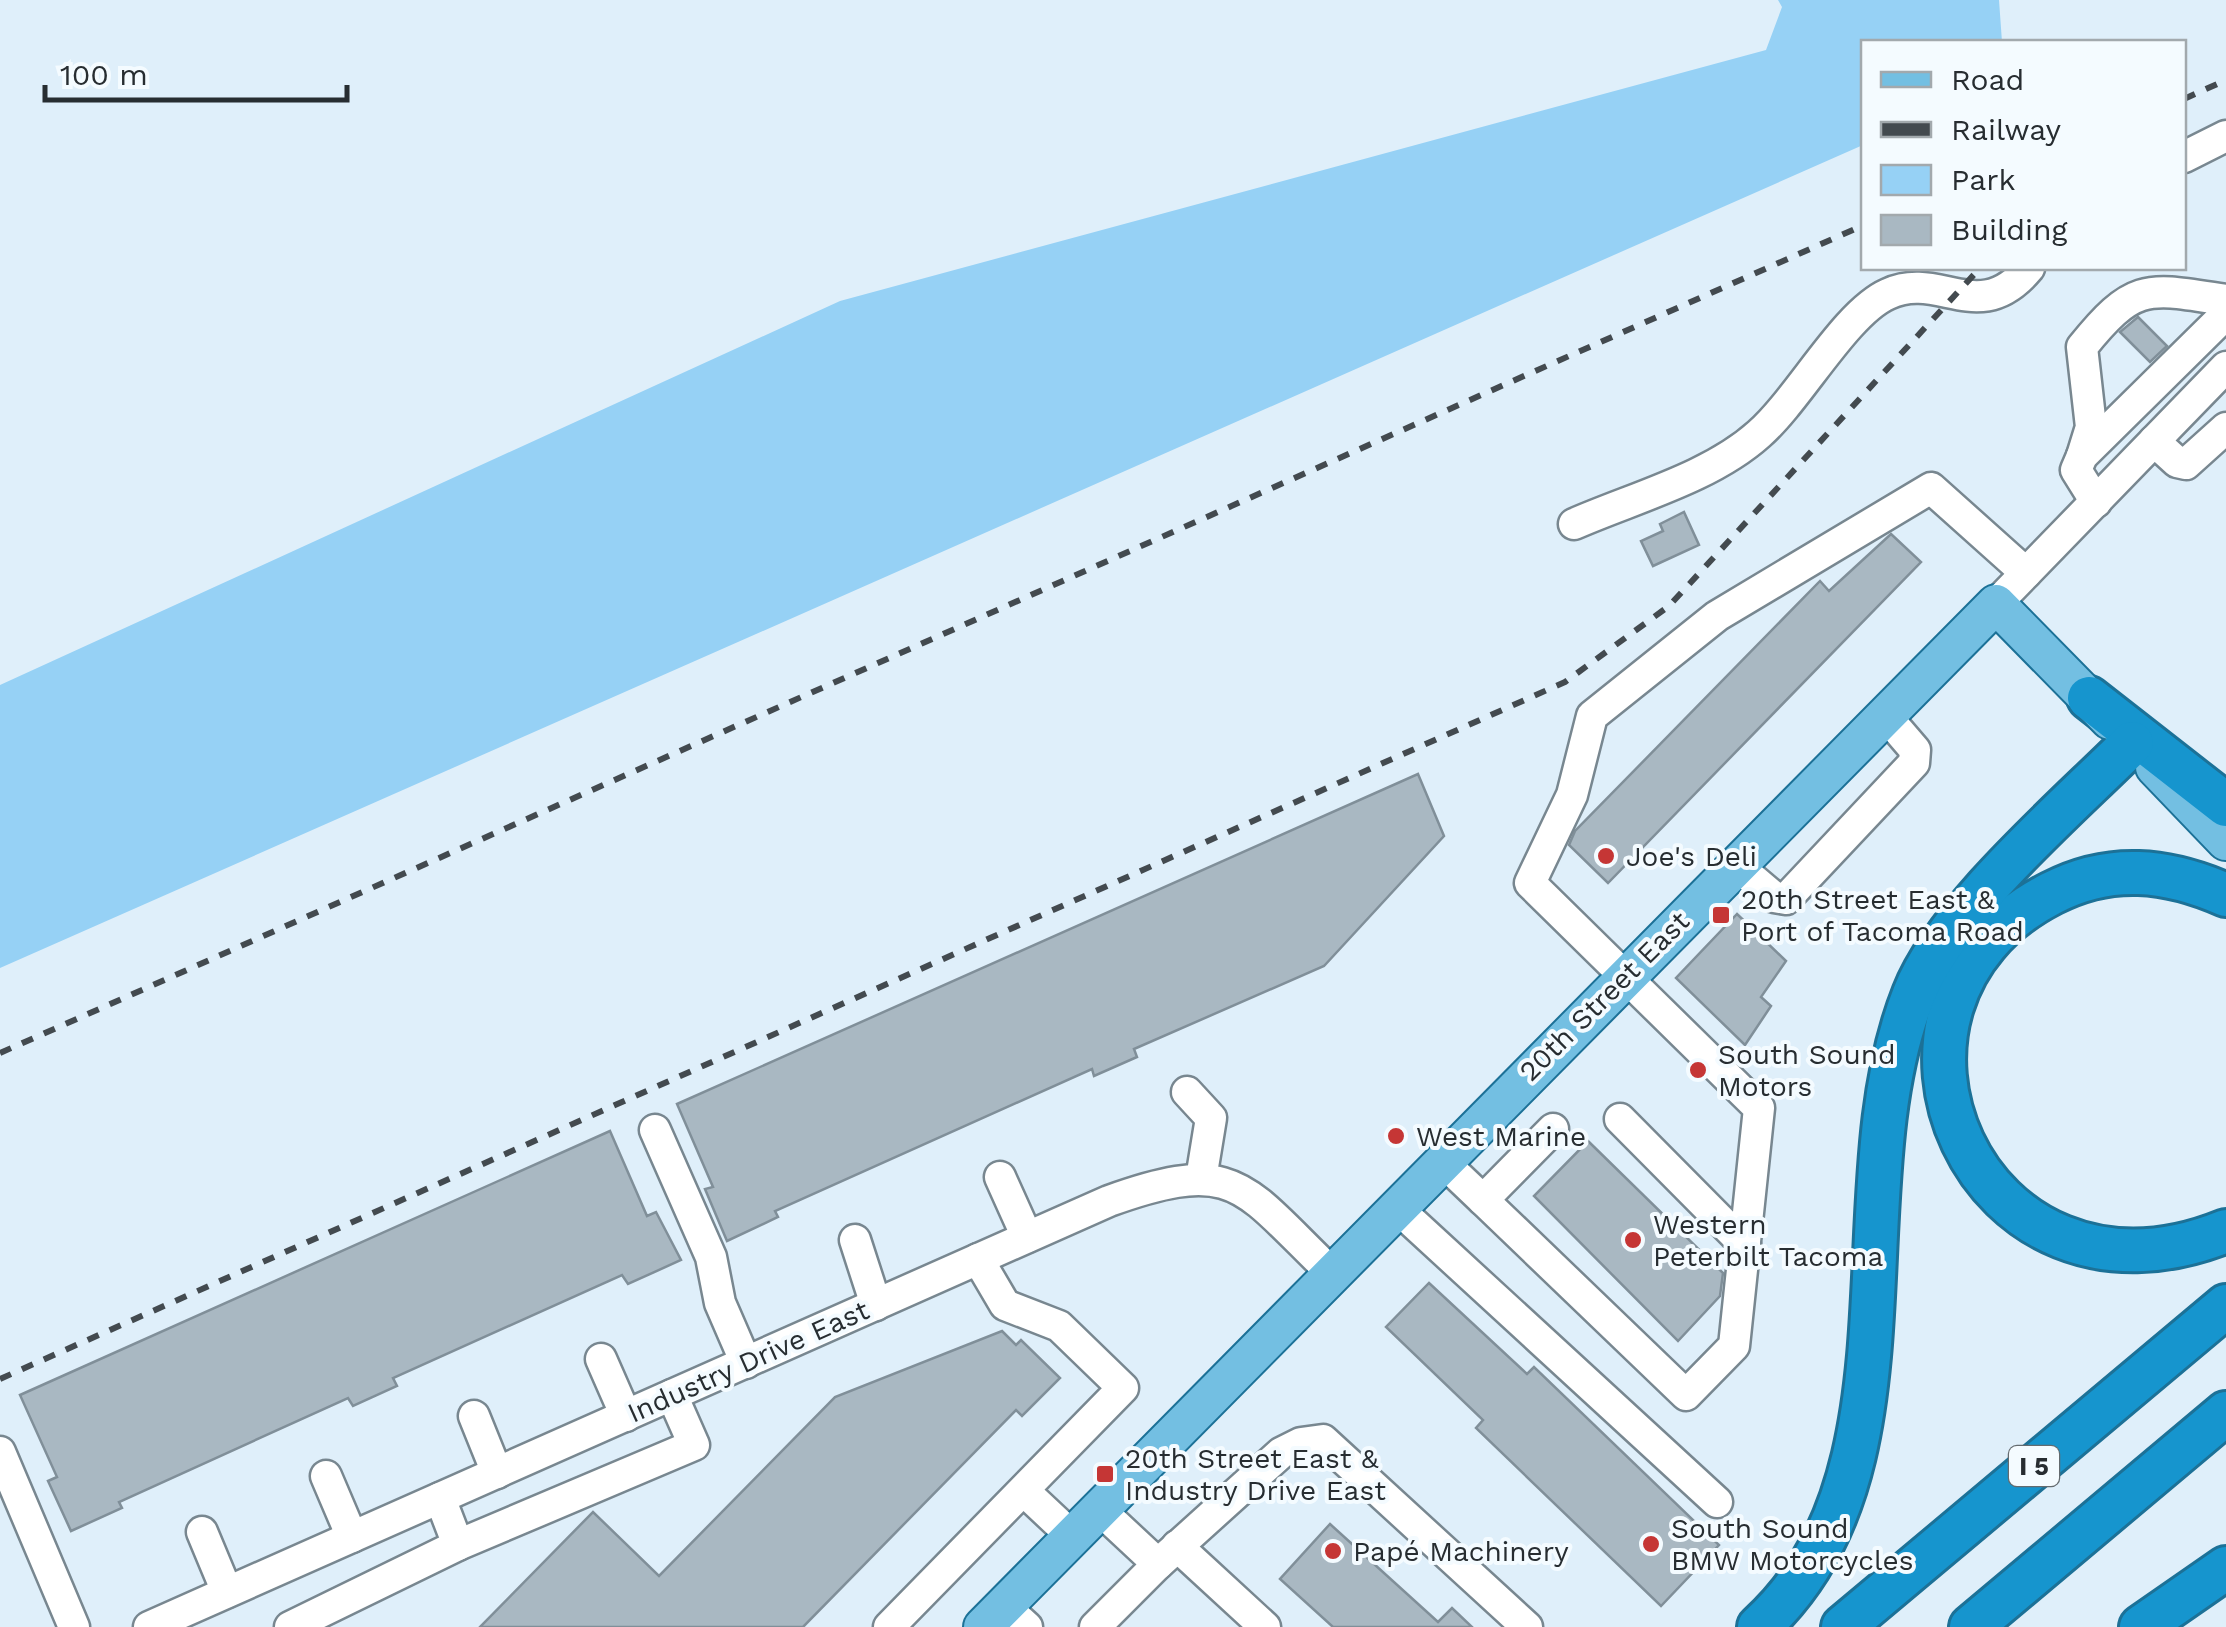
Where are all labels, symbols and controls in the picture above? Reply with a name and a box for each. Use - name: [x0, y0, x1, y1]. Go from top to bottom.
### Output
- scale bar: [45, 40, 348, 102]
- legend: [1861, 40, 2186, 270]
- text: 100 m: [60, 57, 148, 92]
- text: Road: [1951, 62, 2024, 97]
- text: Railway: [1951, 112, 2061, 147]
- text: Park: [1951, 162, 2016, 197]
- text: Building: [1951, 212, 2068, 247]
- place label: Joe's Deli: [1626, 840, 1757, 873]
- marker: Joe's Deli: [1595, 845, 1617, 867]
- place label: 20th Street East & Port of Tacoma Road: [1741, 883, 2024, 948]
- street label: 20th Street East: [1513, 904, 1696, 1088]
- marker: 20th Street East & Port of Tacoma Road: [1710, 904, 1732, 926]
- place label: South Sound Motors: [1718, 1038, 1896, 1103]
- marker: South Sound Motors: [1687, 1059, 1709, 1081]
- place label: West Marine: [1416, 1120, 1586, 1153]
- marker: West Marine: [1385, 1125, 1407, 1147]
- place label: Western Peterbilt Tacoma: [1653, 1208, 1884, 1273]
- marker: Western Peterbilt Tacoma: [1622, 1229, 1644, 1251]
- street label: Industry Drive East: [622, 1293, 874, 1430]
- place label: 20th Street East & Industry Drive East: [1125, 1442, 1386, 1507]
- road number: I 5: [2009, 1446, 2059, 1486]
- marker: 20th Street East & Industry Drive East: [1094, 1463, 1116, 1485]
- place label: South Sound BMW Motorcycles: [1671, 1512, 1913, 1577]
- marker: South Sound BMW Motorcycles: [1640, 1533, 1662, 1555]
- place label: Papé Machinery: [1353, 1535, 1569, 1568]
- marker: Papé Machinery: [1322, 1540, 1344, 1562]

